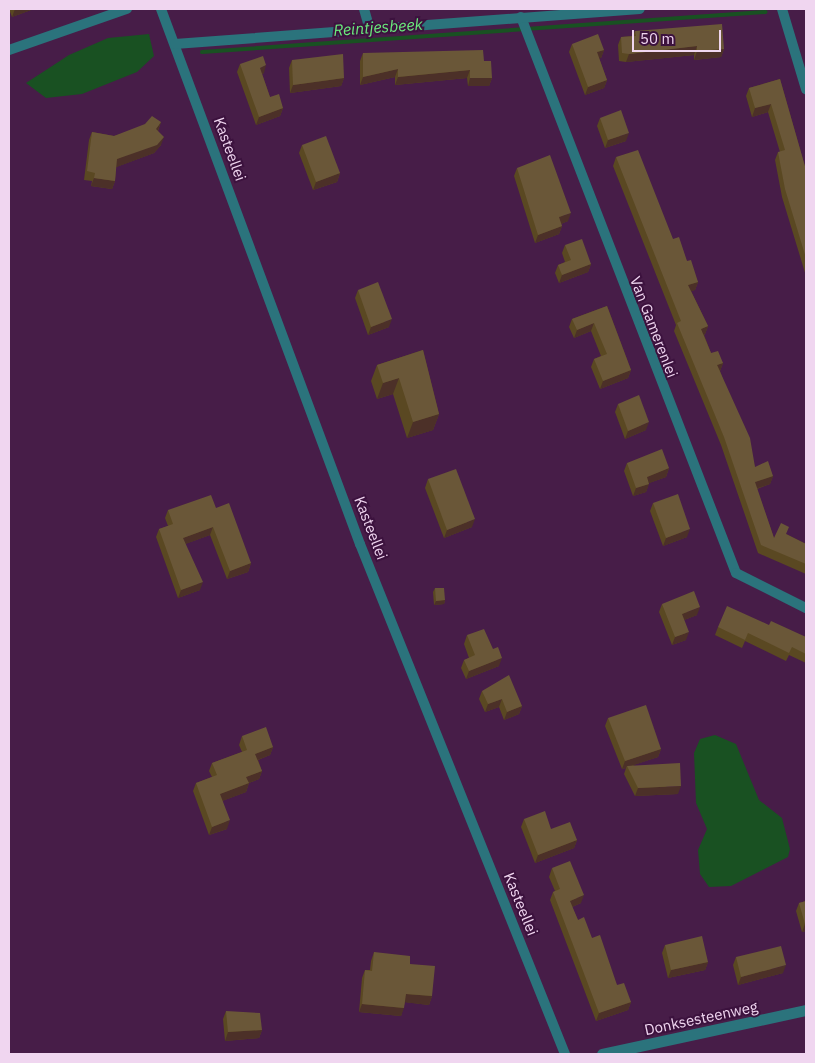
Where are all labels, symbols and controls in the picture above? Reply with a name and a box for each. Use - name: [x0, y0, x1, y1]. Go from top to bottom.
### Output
- water label: Reintjesbeek: [333, 14, 423, 40]
- scale bar: [635, 20, 724, 52]
- text: 50 m: [640, 29, 675, 48]
- street label: Kasteellei: [210, 115, 250, 183]
- street label: Van Gamerenlei: [626, 274, 682, 380]
- street label: Kasteellei: [351, 494, 391, 562]
- street label: Kasteellei: [500, 870, 542, 938]
- street label: Donksesteenweg: [643, 997, 759, 1039]

